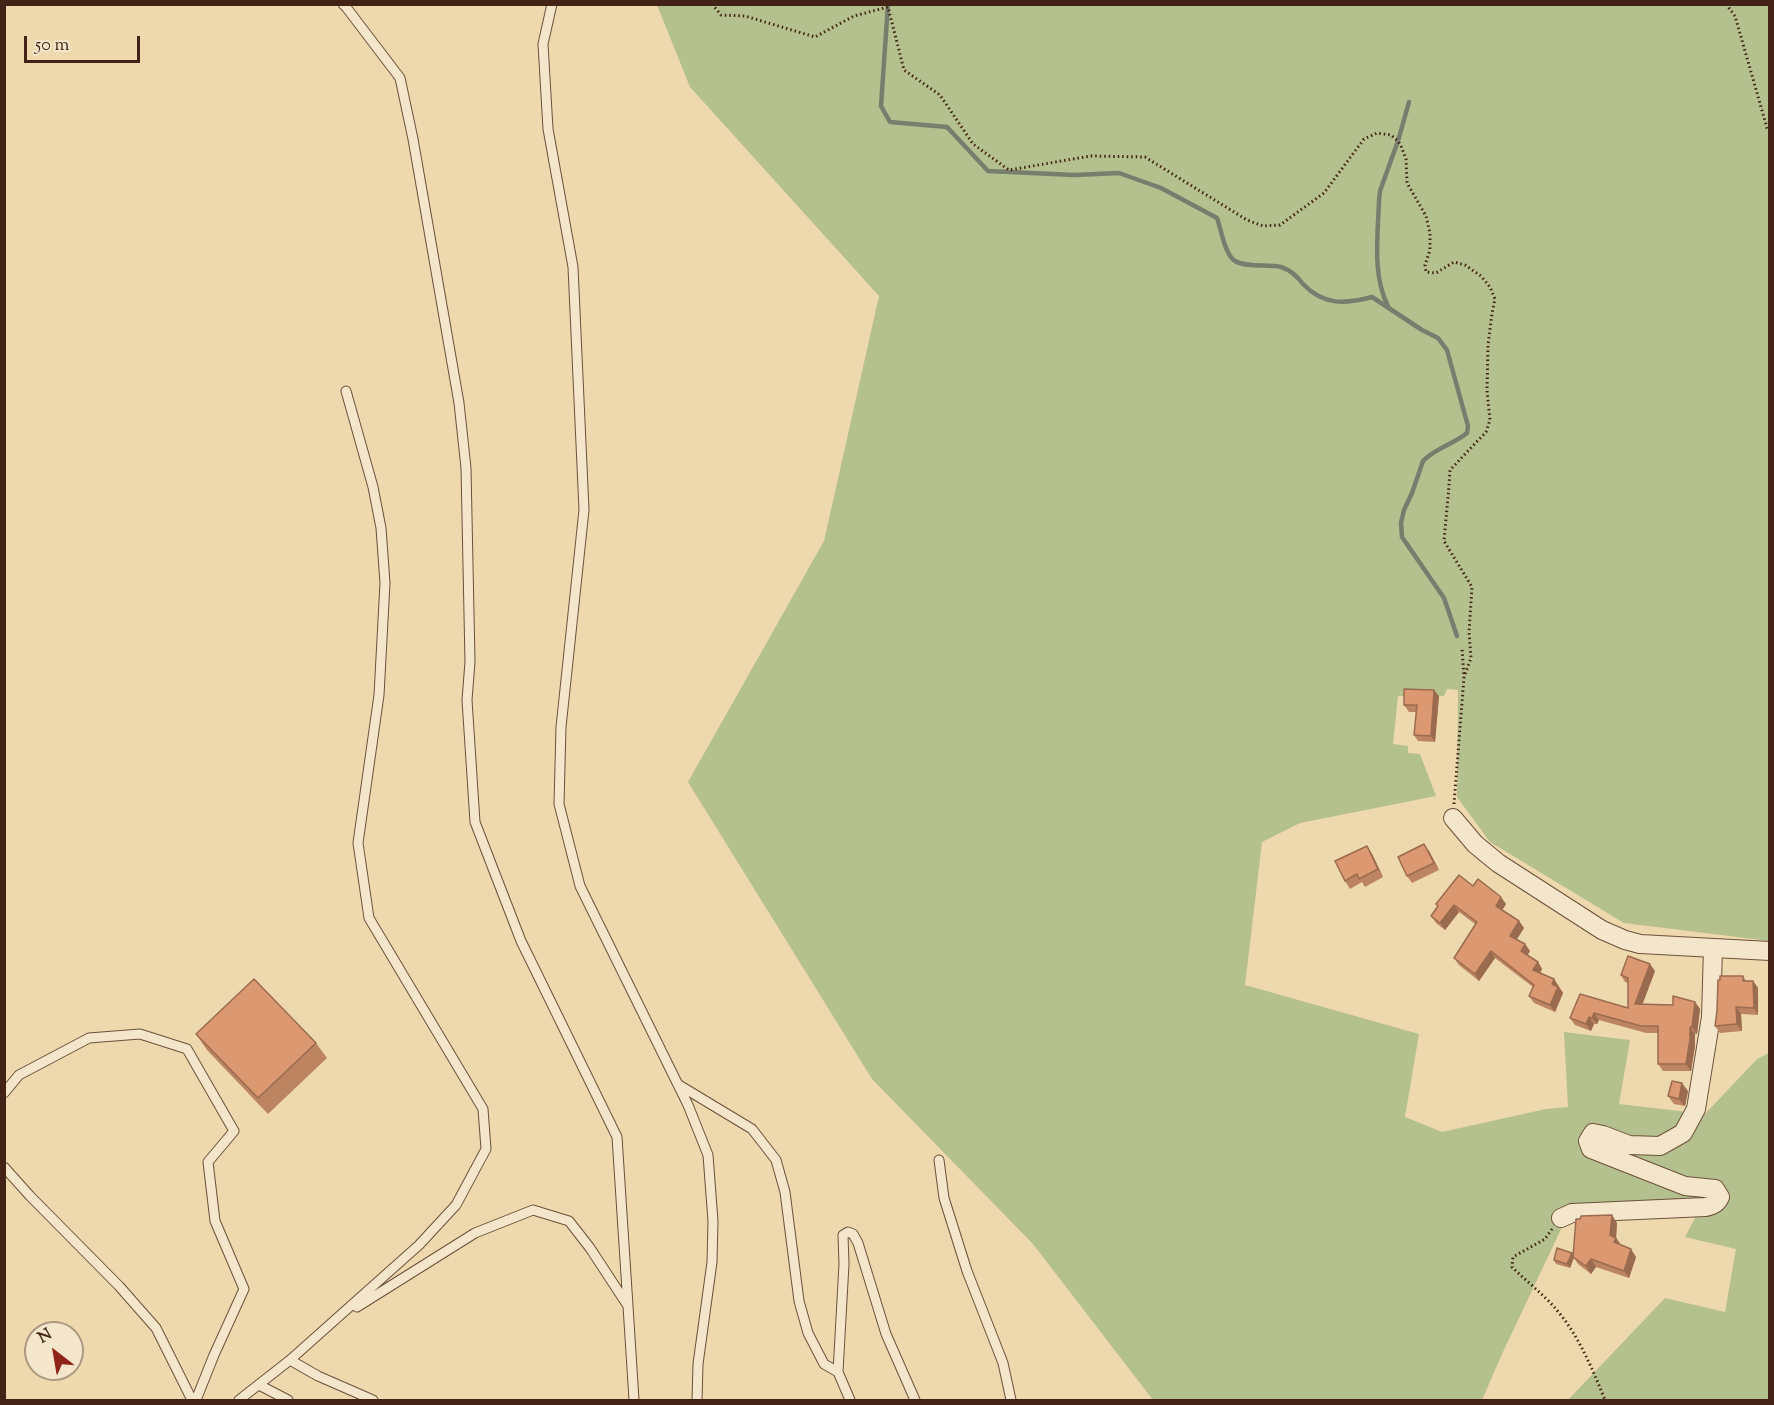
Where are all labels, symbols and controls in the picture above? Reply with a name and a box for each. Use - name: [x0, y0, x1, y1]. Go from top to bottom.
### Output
- scale bar: [27, 24, 142, 62]
- text: 50 m: [35, 33, 69, 59]
- north arrow: [24, 1321, 84, 1381]
- text: N: [34, 1324, 57, 1350]

